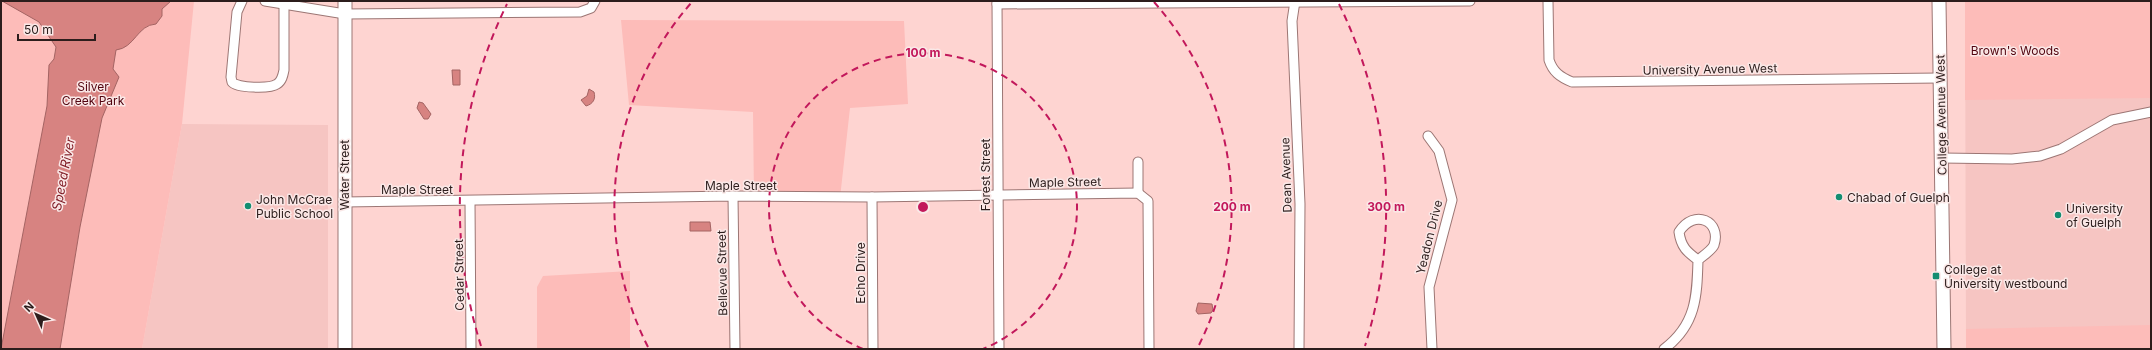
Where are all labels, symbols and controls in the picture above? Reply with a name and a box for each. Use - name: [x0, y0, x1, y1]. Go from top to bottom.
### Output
- scale bar: [18, 16, 95, 42]
- text: 50 m: [24, 22, 53, 37]
- park label: Brown's Woods: [1971, 43, 2059, 58]
- text: 100 m: [905, 45, 941, 60]
- street label: College Avenue West: [1932, 55, 1950, 175]
- street label: University Avenue West: [1643, 60, 1777, 78]
- park label: Silver Creek Park: [62, 79, 125, 108]
- water label: Speed River: [48, 135, 78, 212]
- street label: Dean Avenue: [1277, 137, 1295, 213]
- street label: Forest Street: [978, 139, 993, 211]
- street label: Water Street: [337, 140, 352, 210]
- street label: Maple Street: [1029, 174, 1101, 190]
- street label: Maple Street: [705, 178, 777, 193]
- street label: Maple Street: [381, 182, 453, 197]
- place label: Chabad of Guelph: [1847, 190, 1950, 205]
- place label: John McCrae Public School: [256, 192, 333, 221]
- marker: Chabad of Guelph: [1834, 192, 1844, 202]
- street label: Yeadon Drive: [1413, 198, 1445, 276]
- text: 200 m: [1213, 199, 1251, 214]
- text: 300 m: [1367, 199, 1405, 214]
- centre of rings: [916, 200, 930, 214]
- marker: John McCrae Public School: [243, 201, 253, 211]
- place label: University of Guelph: [2066, 201, 2123, 230]
- marker: University of Guelph: [2053, 210, 2063, 220]
- street label: Bellevue Street: [714, 230, 730, 316]
- street label: Cedar Street: [451, 239, 467, 311]
- street label: Echo Drive: [853, 242, 868, 304]
- place label: College at University westbound: [1944, 262, 2067, 291]
- marker: College at University westbound: [1931, 271, 1941, 281]
- north arrow: [16, 294, 56, 334]
- text: N: [21, 299, 37, 315]

